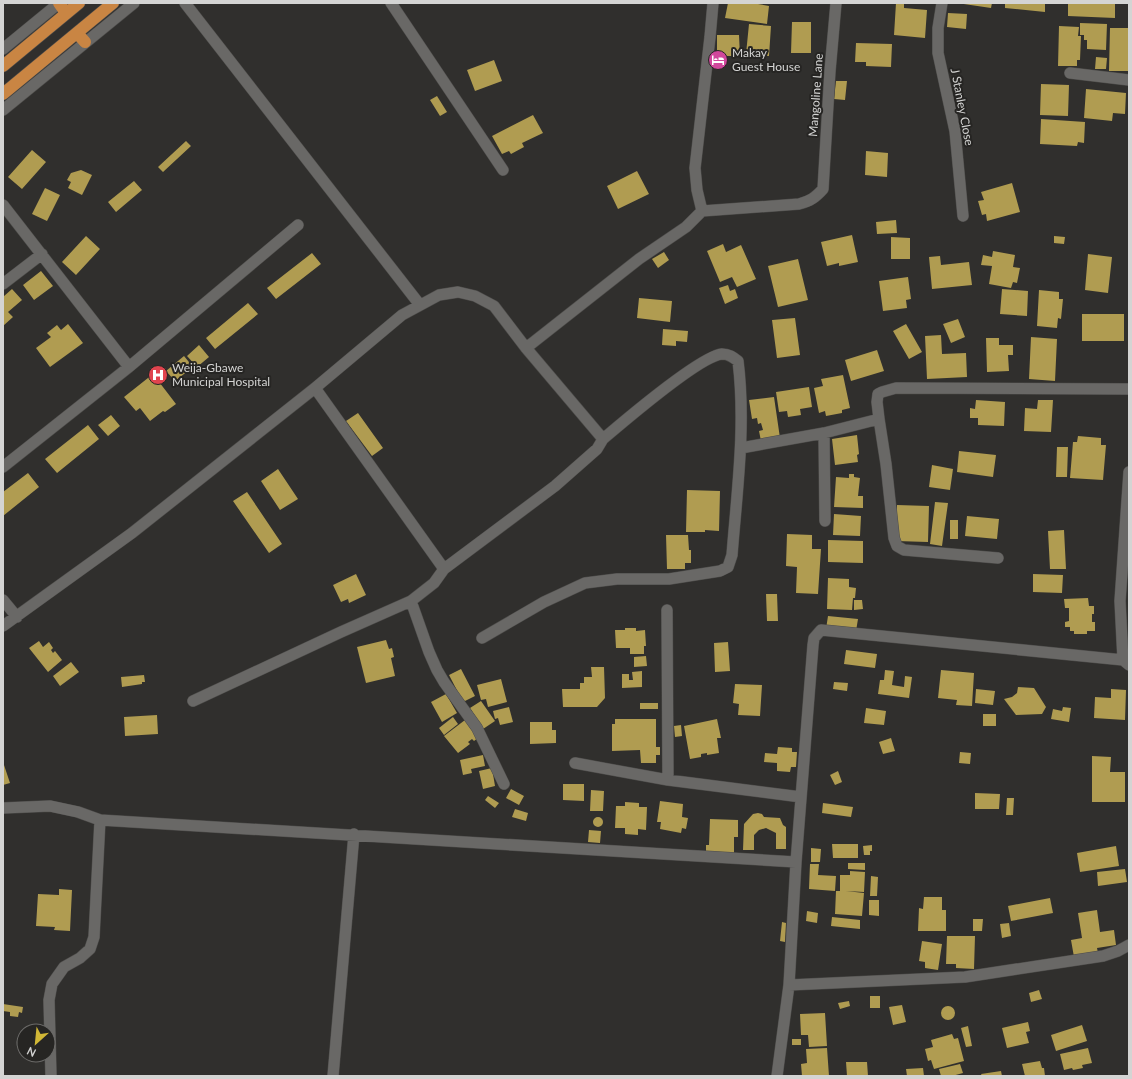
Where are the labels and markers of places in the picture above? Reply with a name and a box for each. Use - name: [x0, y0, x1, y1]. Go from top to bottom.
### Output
- place label: Makay Guest House: [732, 45, 800, 74]
- hotel icon: Makay Guest House: [707, 49, 729, 71]
- place label: Weija-Gbawe Municipal Hospital: [172, 360, 270, 389]
- hospital icon: Weija-Gbawe Municipal Hospital: [147, 364, 169, 386]

